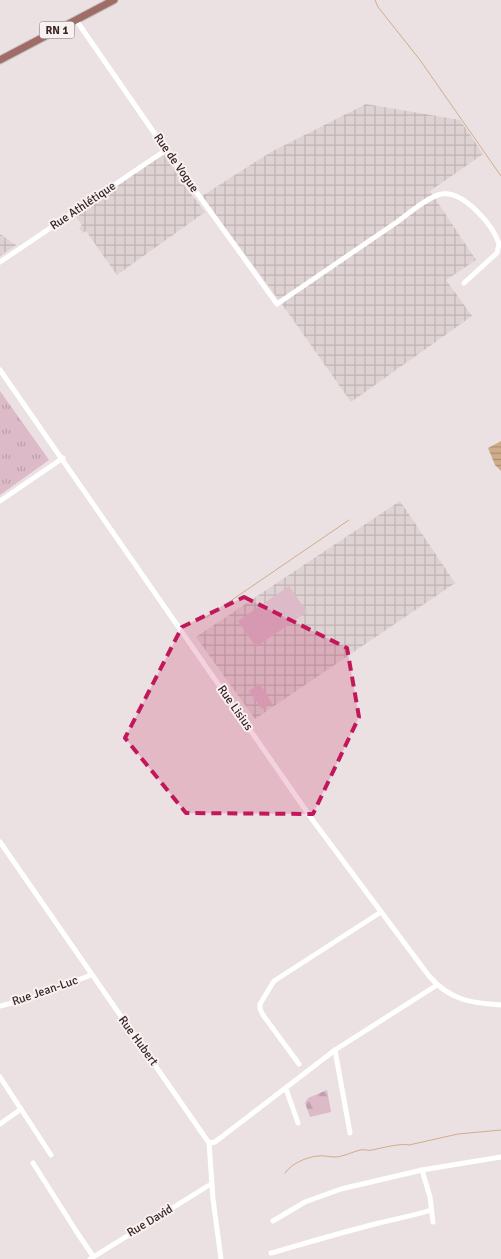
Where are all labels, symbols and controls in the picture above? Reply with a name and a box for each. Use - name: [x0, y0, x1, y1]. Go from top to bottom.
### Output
- road number: RN 1: [40, 22, 74, 38]
- street label: Rue de Vogue: [150, 131, 202, 195]
- street label: Rue Athlétique: [47, 179, 119, 233]
- street label: Rue Lisius: [214, 682, 256, 734]
- street label: Rue Jean-Luc: [10, 973, 80, 1009]
- street label: Rue Hubert: [115, 1013, 161, 1069]
- street label: Rue David: [124, 1202, 176, 1240]

